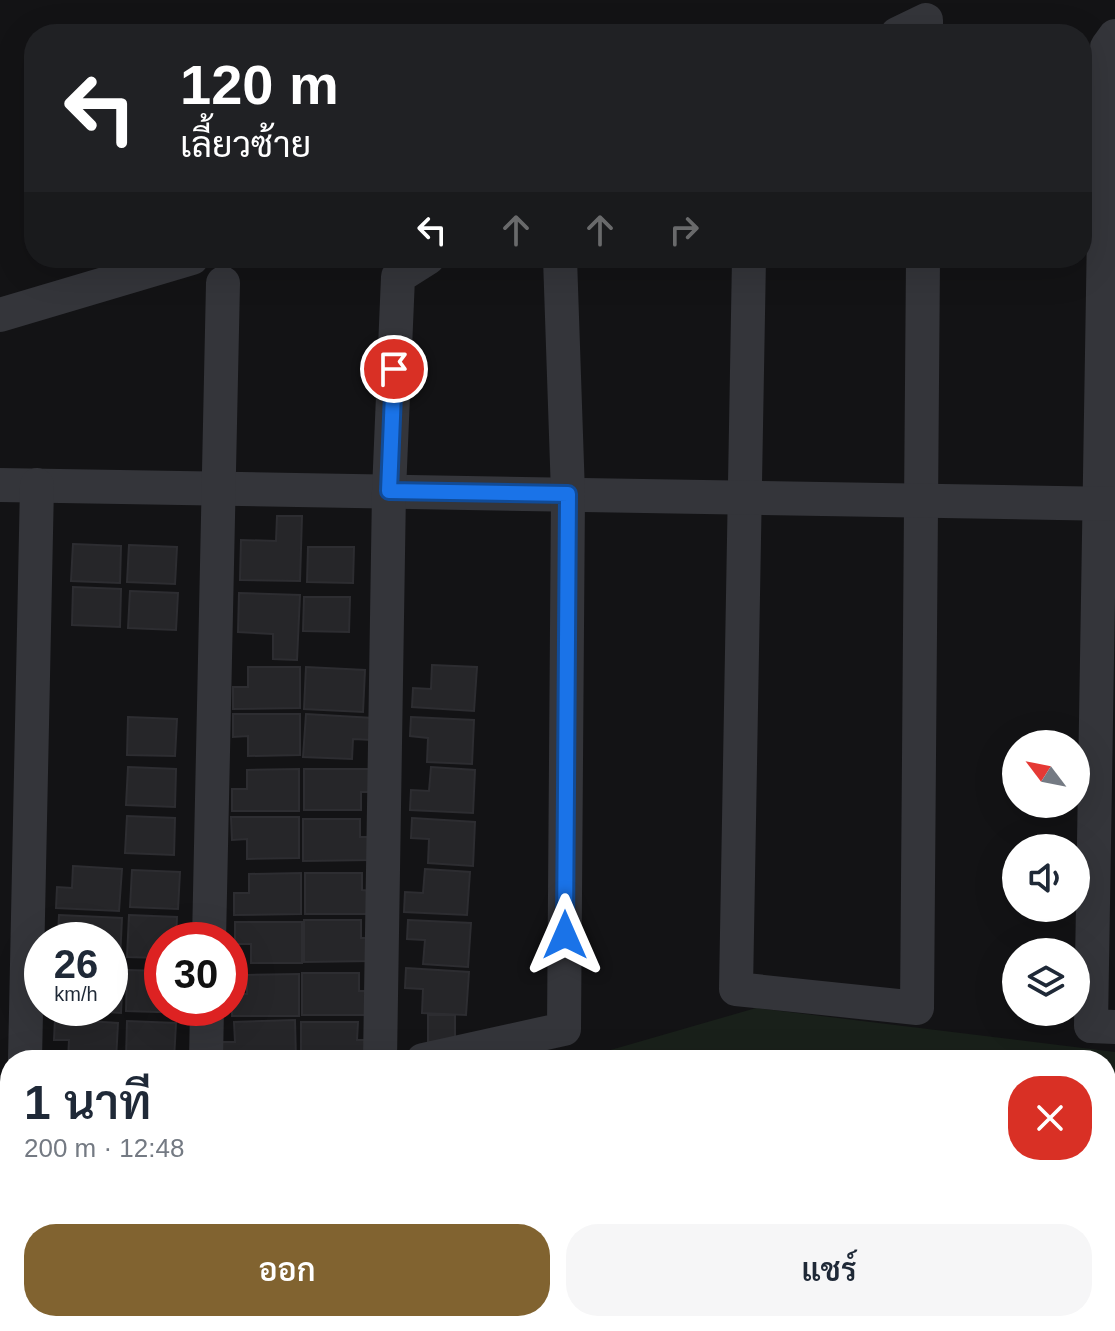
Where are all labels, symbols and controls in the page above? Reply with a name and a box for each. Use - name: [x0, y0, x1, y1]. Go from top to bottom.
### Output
- text: 120 m: [180, 53, 339, 116]
- icon: left: [48, 56, 152, 160]
- text: เลี้ยวซ้าย: [180, 124, 311, 165]
- icon: left: [410, 208, 454, 252]
- icon: ahead: [494, 208, 538, 252]
- icon: ahead: [578, 208, 622, 252]
- icon: right: [662, 208, 706, 252]
- pin: [360, 335, 428, 403]
- icon: arrive: [372, 347, 416, 391]
- north arrow: [1002, 730, 1090, 818]
- map controls: [1002, 730, 1090, 1026]
- button: sound: [1002, 834, 1090, 922]
- position arrow: [523, 893, 607, 977]
- speed limit sign: 30: [144, 922, 248, 1026]
- button: layers: [1002, 938, 1090, 1026]
- text: 26: [54, 942, 98, 986]
- text: km/h: [54, 983, 98, 1005]
- text: 1 นาที: [24, 1076, 151, 1129]
- button: close: [1008, 1076, 1092, 1160]
- text: 200 m · 12:48: [24, 1133, 184, 1163]
- button: ออก: [24, 1224, 550, 1316]
- button: แชร์: [566, 1224, 1092, 1316]

